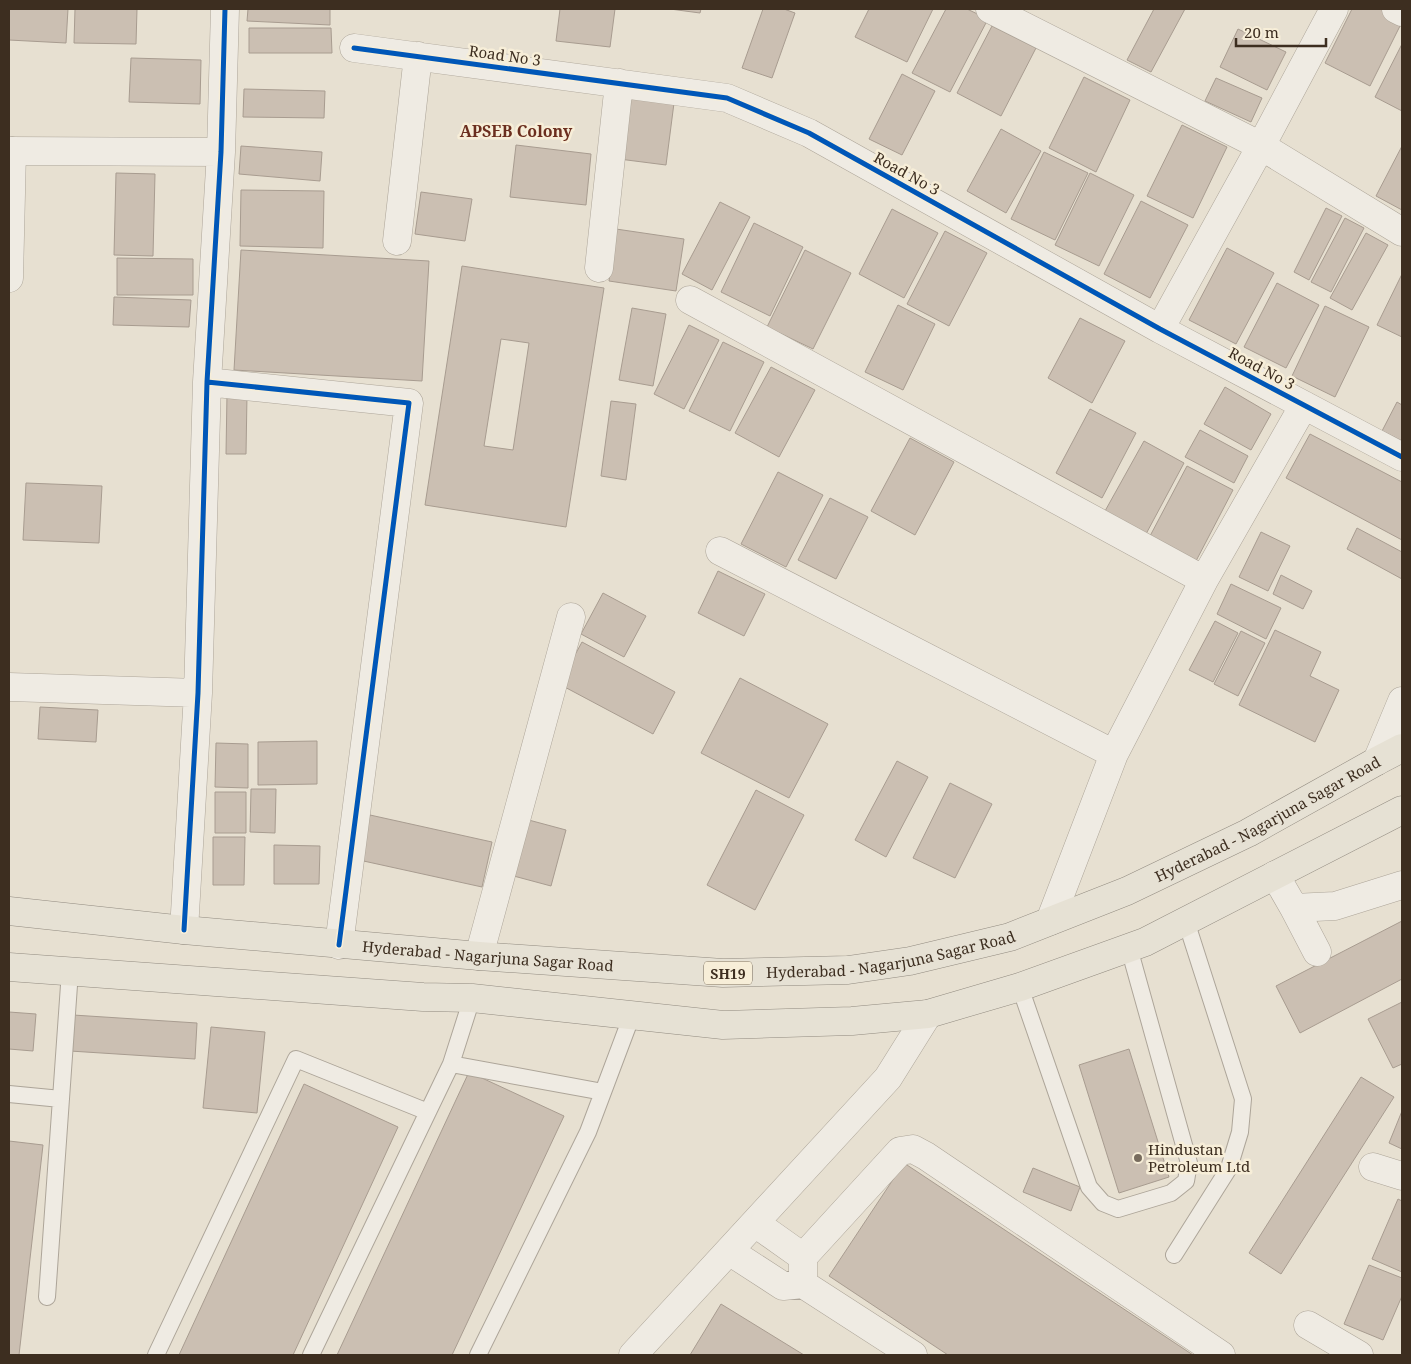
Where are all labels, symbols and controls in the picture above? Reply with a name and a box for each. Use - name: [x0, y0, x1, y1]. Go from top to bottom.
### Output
- scale bar: [1236, 15, 1326, 47]
- text: 20 m: [1244, 22, 1279, 42]
- street label: Road No 3: [468, 40, 542, 70]
- district label: APSEB Colony: [460, 120, 573, 142]
- street label: Road No 3: [870, 147, 944, 199]
- street label: Road No 3: [1225, 342, 1299, 394]
- street label: Hyderabad - Nagarjuna Sagar Road: [1151, 751, 1384, 886]
- street label: Hyderabad - Nagarjuna Sagar Road: [766, 926, 1018, 982]
- street label: Hyderabad - Nagarjuna Sagar Road: [361, 936, 614, 975]
- road number: SH19: [704, 961, 752, 984]
- place label: Hindustan Petroleum Ltd: [1148, 1139, 1250, 1176]
- marker: Hindustan Petroleum Ltd: [1132, 1152, 1144, 1164]

